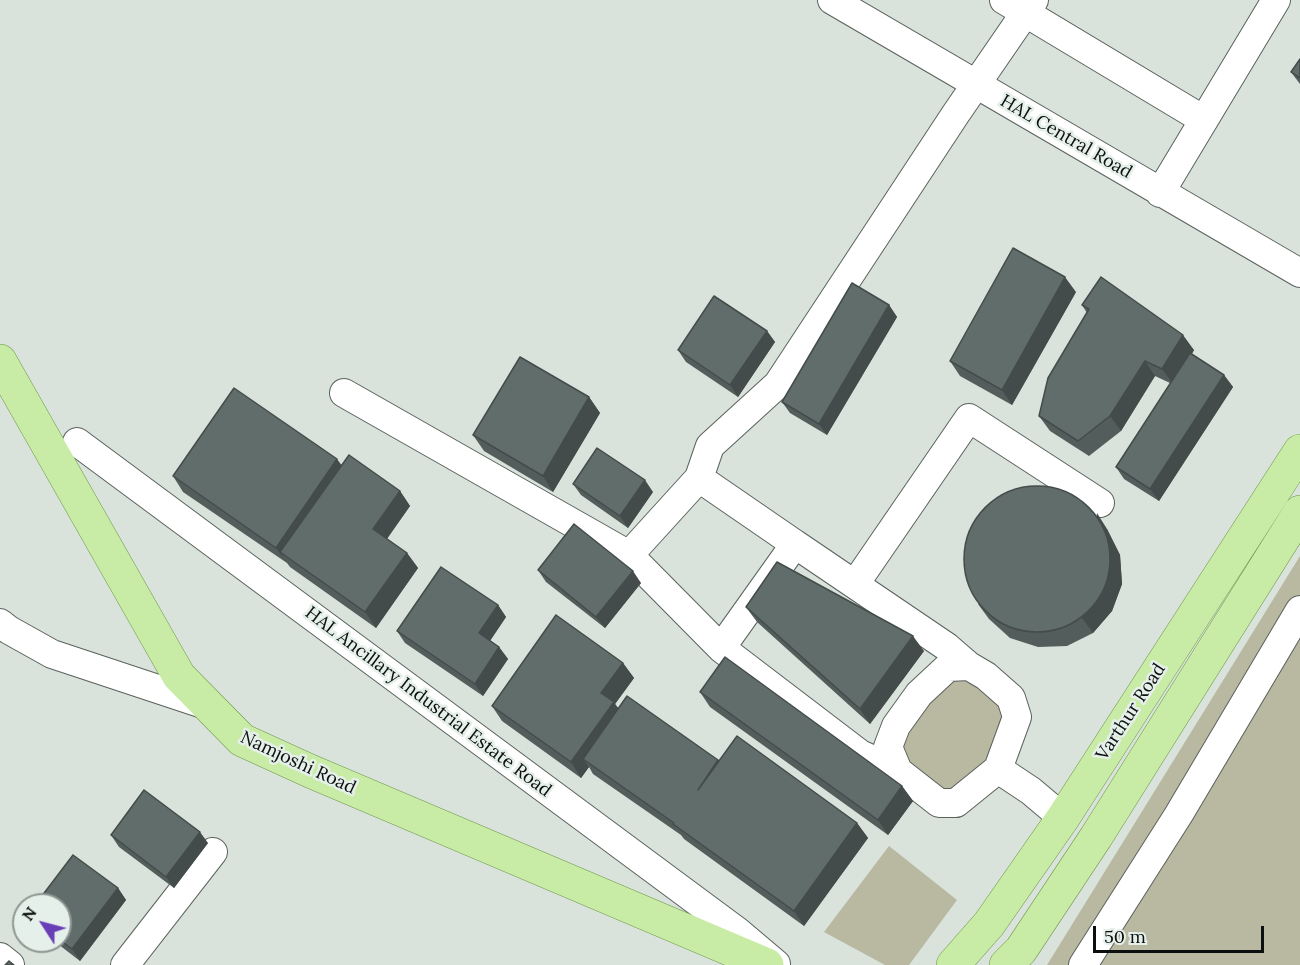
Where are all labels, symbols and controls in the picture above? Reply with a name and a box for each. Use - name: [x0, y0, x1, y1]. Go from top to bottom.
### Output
- street label: HAL Central Road: [996, 90, 1136, 184]
- street label: HAL Ancillary Industrial Estate Road: [301, 602, 555, 802]
- street label: Varthur Road: [1092, 659, 1170, 765]
- street label: Namjoshi Road: [237, 727, 359, 799]
- north arrow: [12, 893, 72, 953]
- text: N: [17, 903, 41, 924]
- scale bar: [1096, 914, 1267, 952]
- text: 50 m: [1104, 925, 1146, 948]

